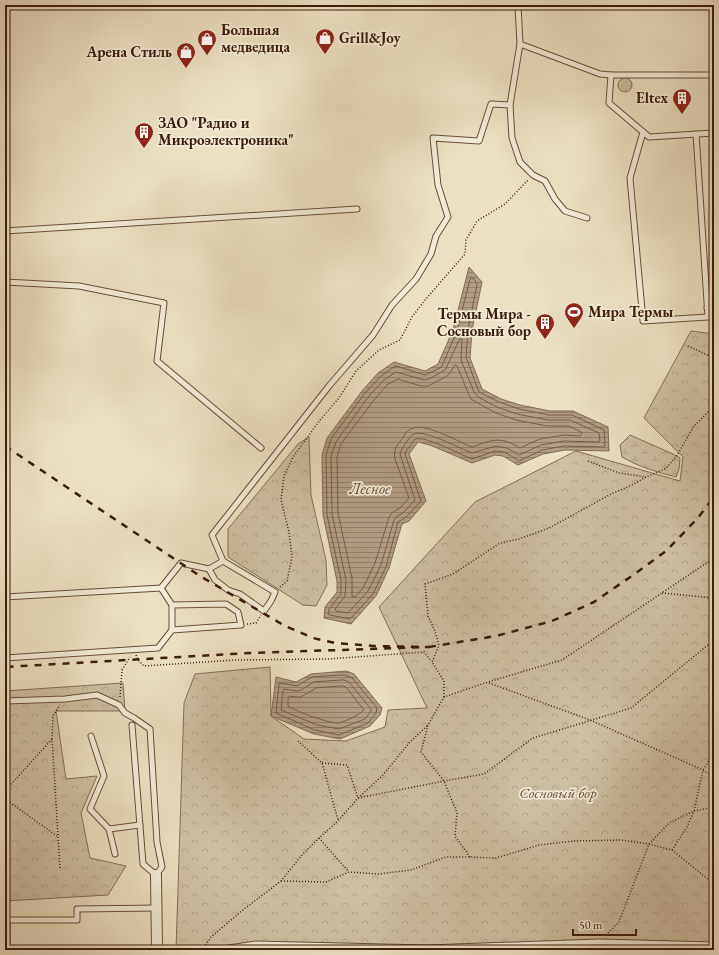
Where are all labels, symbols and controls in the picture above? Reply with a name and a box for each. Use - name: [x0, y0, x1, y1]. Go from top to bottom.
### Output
- place label: Большая медведица: [221, 20, 291, 56]
- shop icon: Grill&Joy: [314, 27, 336, 55]
- shop icon: Большая медведица: [196, 28, 218, 56]
- place label: Grill&Joy: [339, 28, 401, 47]
- shop icon: Арена Стиль: [175, 41, 197, 69]
- place label: Арена Стиль: [85, 42, 172, 61]
- building icon: Eltex: [671, 87, 693, 115]
- place label: Eltex: [636, 88, 668, 107]
- place label: ЗАО "Радио и Микроэлектроника": [158, 113, 294, 149]
- building icon: ЗАО "Радио и Микроэлектроника": [133, 121, 155, 149]
- sports icon: Мира Термы: [563, 301, 585, 329]
- place label: Мира Термы: [588, 302, 673, 321]
- place label: Термы Мира - Сосновый бор: [437, 304, 531, 340]
- building icon: Термы Мира - Сосновый бор: [534, 312, 556, 340]
- water label: Лесное: [348, 478, 391, 499]
- park label: Сосновый бор: [519, 783, 597, 802]
- scale bar: [573, 911, 636, 937]
- text: 50 m: [579, 917, 603, 933]

